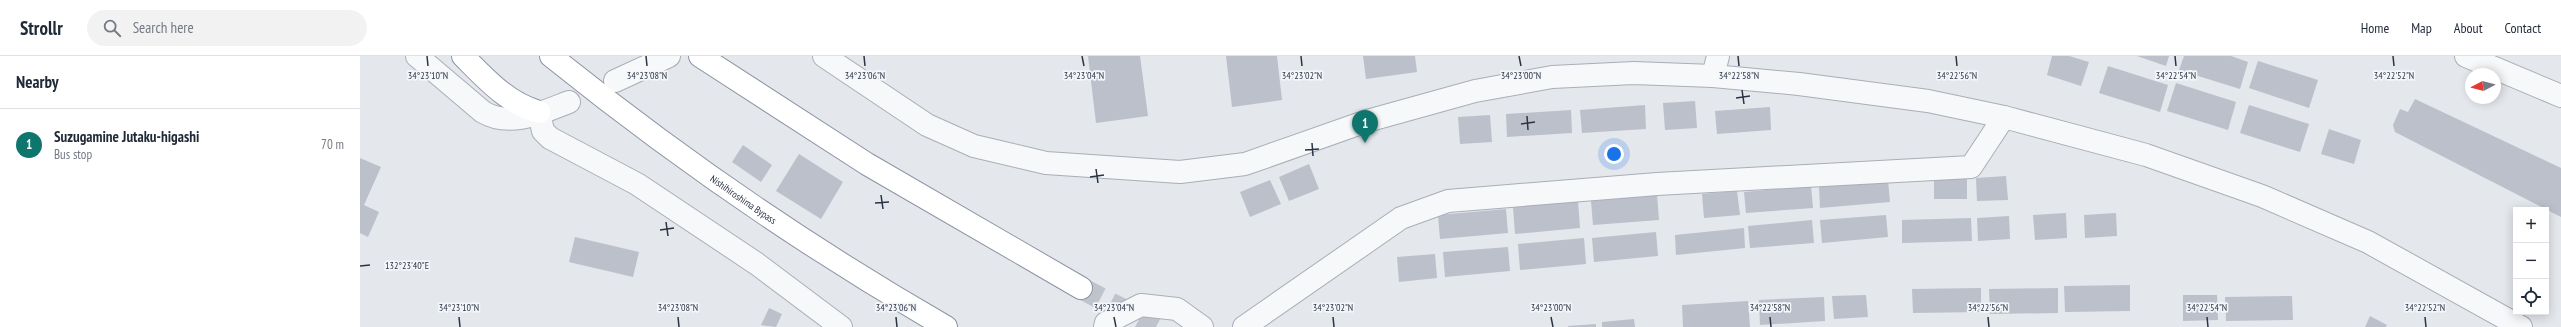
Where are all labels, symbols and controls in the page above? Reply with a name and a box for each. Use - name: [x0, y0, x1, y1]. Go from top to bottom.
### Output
- search box: [87, 10, 367, 46]
- text: Strollr: [20, 16, 63, 40]
- icon: search: [101, 17, 123, 39]
- text: Search here: [133, 18, 194, 37]
- text: Home: [2361, 19, 2389, 37]
- text: Map: [2411, 19, 2432, 37]
- text: About: [2454, 19, 2483, 37]
- text: Contact: [2505, 19, 2541, 37]
- north arrow: [2465, 68, 2501, 104]
- text: 34°23'10"N: [408, 69, 448, 82]
- text: 34°23'08"N: [627, 69, 667, 82]
- text: 34°23'06"N: [845, 69, 885, 82]
- text: 34°23'04"N: [1064, 69, 1104, 82]
- text: 34°23'02"N: [1282, 69, 1322, 82]
- text: 34°23'00"N: [1501, 69, 1541, 82]
- text: 34°22'58"N: [1719, 69, 1759, 82]
- text: 34°22'56"N: [1937, 69, 1977, 82]
- text: 34°22'54"N: [2156, 69, 2196, 82]
- text: 34°22'52"N: [2374, 69, 2414, 82]
- text: Nearby: [16, 71, 59, 93]
- pin: 1: [1352, 110, 1378, 143]
- text: Suzugamine Jutaku-higashi: [54, 127, 199, 146]
- text: 1: [26, 136, 32, 153]
- text: 70 m: [321, 136, 344, 153]
- your location: [1604, 144, 1624, 164]
- text: Bus stop: [54, 146, 92, 163]
- street label: Nishihiroshima Bypass: [708, 172, 779, 227]
- map controls: [2513, 207, 2549, 315]
- button: +: [2513, 207, 2549, 243]
- button: −: [2513, 243, 2549, 279]
- text: 132°23'40"E: [385, 259, 429, 272]
- button: locate: [2513, 279, 2549, 315]
- text: 34°23'10"N: [439, 301, 479, 314]
- text: 34°23'08"N: [658, 301, 698, 314]
- text: 34°23'06"N: [876, 301, 916, 314]
- text: 34°23'04"N: [1094, 301, 1134, 314]
- text: 34°23'02"N: [1313, 301, 1353, 314]
- text: 34°23'00"N: [1531, 301, 1571, 314]
- text: 34°22'58"N: [1750, 301, 1790, 314]
- text: 34°22'56"N: [1968, 301, 2008, 314]
- text: 34°22'54"N: [2187, 301, 2227, 314]
- text: 34°22'52"N: [2405, 301, 2445, 314]

